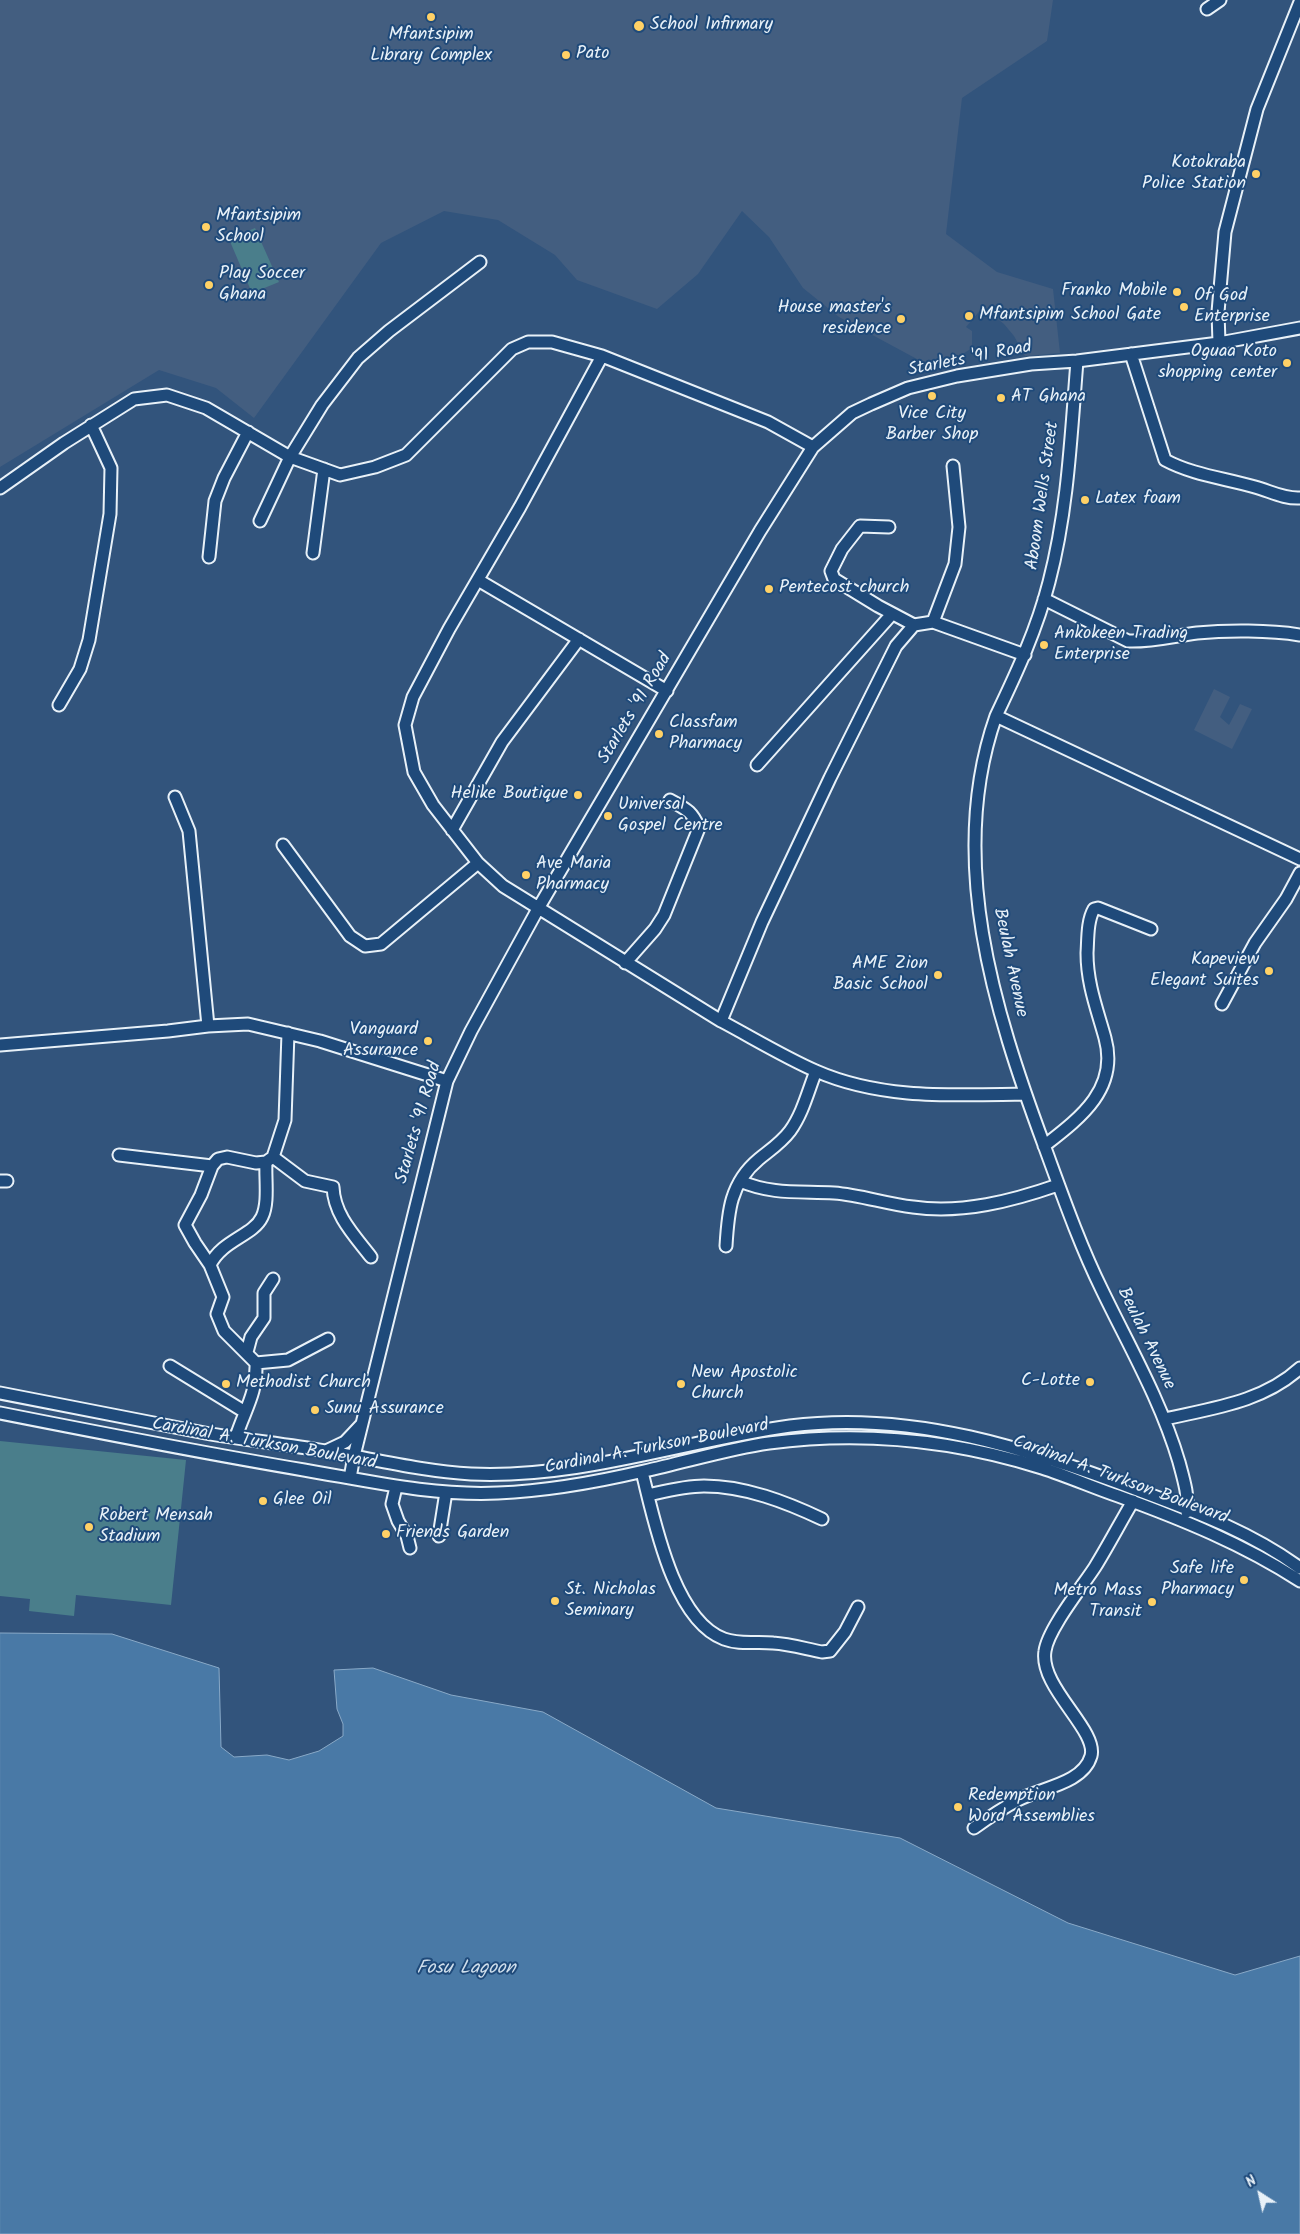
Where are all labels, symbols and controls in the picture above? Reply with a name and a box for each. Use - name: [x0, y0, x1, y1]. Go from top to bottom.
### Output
- marker: Mfantsipim Library Complex: [425, 11, 437, 23]
- place label: School Infirmary: [650, 15, 773, 37]
- marker: School Infirmary: [632, 19, 646, 33]
- place label: Mfantsipim Library Complex: [370, 25, 492, 68]
- place label: Pato: [576, 44, 609, 66]
- marker: Pato: [560, 49, 572, 61]
- place label: Kotokraba Police Station: [1142, 153, 1246, 195]
- marker: Kotokraba Police Station: [1250, 168, 1262, 180]
- place label: Mfantsipim School: [216, 206, 301, 248]
- marker: Mfantsipim School: [200, 221, 212, 233]
- place label: Play Soccer Ghana: [219, 264, 305, 306]
- marker: Play Soccer Ghana: [203, 279, 215, 291]
- place label: Franko Mobile: [1061, 281, 1167, 303]
- marker: Franko Mobile: [1171, 286, 1183, 298]
- place label: Of God Enterprise: [1194, 286, 1270, 328]
- place label: House master's residence: [777, 298, 891, 340]
- marker: Of God Enterprise: [1178, 301, 1190, 313]
- place label: Mfantsipim School Gate: [979, 305, 1161, 327]
- marker: Mfantsipim School Gate: [963, 310, 975, 322]
- marker: House master's residence: [895, 313, 907, 325]
- street label: Starlets '91 Road: [906, 337, 1034, 383]
- place label: Oguaa Koto shopping center: [1158, 342, 1277, 384]
- marker: Oguaa Koto shopping center: [1281, 357, 1293, 369]
- place label: AT Ghana: [1011, 387, 1086, 409]
- marker: Vice City Barber Shop: [926, 390, 938, 402]
- marker: AT Ghana: [995, 392, 1007, 404]
- place label: Vice City Barber Shop: [886, 404, 978, 446]
- street label: Aboom Wells Street: [1023, 420, 1065, 572]
- place label: Latex foam: [1095, 489, 1181, 511]
- marker: Latex foam: [1079, 494, 1091, 506]
- place label: Pentecost church: [779, 578, 909, 600]
- marker: Pentecost church: [763, 583, 775, 595]
- place label: Ankokeen Trading Enterprise: [1054, 624, 1188, 666]
- marker: Ankokeen Trading Enterprise: [1038, 639, 1050, 651]
- street label: Starlets '91 Road: [594, 650, 678, 768]
- place label: Classfam Pharmacy: [669, 713, 742, 756]
- marker: Classfam Pharmacy: [653, 728, 665, 740]
- place label: Helike Boutique: [451, 784, 568, 806]
- marker: Helike Boutique: [572, 789, 584, 801]
- place label: Universal Gospel Centre: [618, 795, 723, 838]
- marker: Universal Gospel Centre: [602, 810, 614, 822]
- place label: Ave Maria Pharmacy: [536, 854, 611, 896]
- marker: Ave Maria Pharmacy: [520, 869, 532, 881]
- street label: Beulah Avenue: [987, 906, 1031, 1020]
- place label: Kapeview Elegant Suites: [1150, 950, 1259, 992]
- place label: AME Zion Basic School: [833, 954, 928, 996]
- marker: Kapeview Elegant Suites: [1263, 965, 1275, 977]
- marker: AME Zion Basic School: [932, 969, 944, 981]
- place label: Vanguard Assurance: [343, 1020, 418, 1062]
- marker: Vanguard Assurance: [422, 1035, 434, 1047]
- street label: Starlets '91 Road: [392, 1060, 448, 1186]
- street label: Beulah Avenue: [1111, 1284, 1179, 1394]
- place label: New Apostolic Church: [691, 1363, 798, 1406]
- place label: C-Lotte: [1021, 1371, 1080, 1393]
- place label: Methodist Church: [236, 1373, 371, 1395]
- marker: C-Lotte: [1084, 1376, 1096, 1388]
- marker: Methodist Church: [220, 1378, 232, 1390]
- marker: New Apostolic Church: [675, 1378, 687, 1390]
- place label: Sunu Assurance: [325, 1399, 444, 1421]
- marker: Sunu Assurance: [309, 1404, 321, 1416]
- street label: Cardinal A. Turkson Boulevard: [150, 1415, 378, 1475]
- street label: Cardinal A. Turkson Boulevard: [543, 1416, 771, 1480]
- street label: Cardinal A. Turkson Boulevard: [1009, 1432, 1231, 1530]
- place label: Glee Oil: [273, 1490, 332, 1512]
- marker: Glee Oil: [257, 1495, 269, 1507]
- place label: Robert Mensah Stadium: [99, 1506, 213, 1548]
- marker: Robert Mensah Stadium: [83, 1521, 95, 1533]
- place label: Friends Garden: [396, 1523, 509, 1545]
- marker: Friends Garden: [380, 1528, 392, 1540]
- place label: Safe life Pharmacy: [1161, 1559, 1234, 1602]
- marker: Safe life Pharmacy: [1238, 1574, 1250, 1586]
- place label: St. Nicholas Seminary: [565, 1580, 656, 1622]
- place label: Metro Mass Transit: [1053, 1581, 1142, 1624]
- marker: St. Nicholas Seminary: [549, 1595, 561, 1607]
- marker: Metro Mass Transit: [1146, 1596, 1158, 1608]
- place label: Redemption Word Assemblies: [968, 1786, 1095, 1828]
- marker: Redemption Word Assemblies: [952, 1801, 964, 1813]
- water label: Fosu Lagoon: [416, 1959, 516, 1981]
- north arrow: [1235, 2169, 1285, 2219]
- text: N: [1241, 2170, 1261, 2193]

